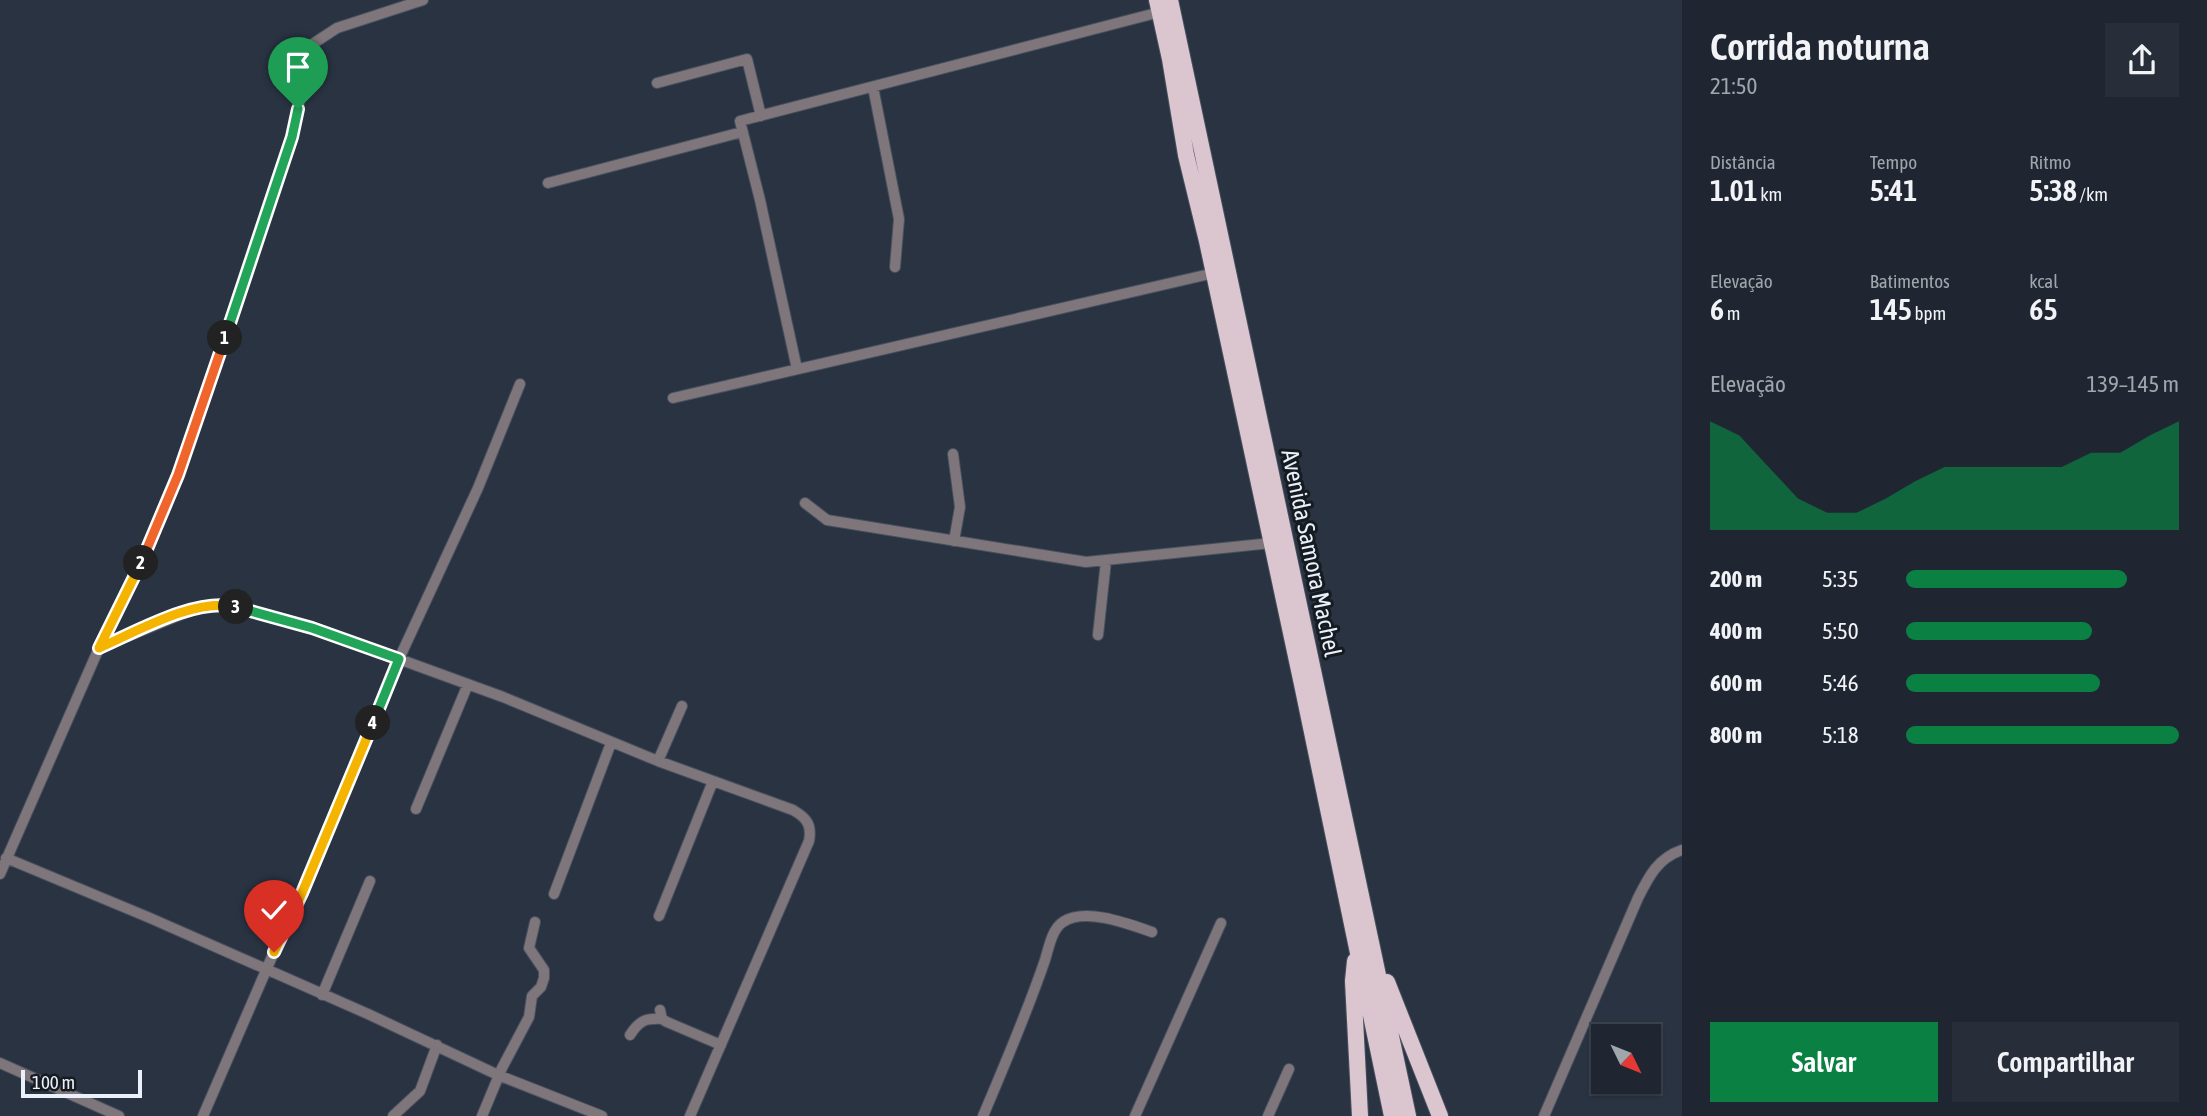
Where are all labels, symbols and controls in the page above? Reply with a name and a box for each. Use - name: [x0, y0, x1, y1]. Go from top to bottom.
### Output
- button: share: [2105, 23, 2179, 97]
- text: Corrida noturna: [1710, 25, 1930, 68]
- pin: [268, 37, 328, 109]
- icon: arrive: [279, 48, 317, 86]
- text: 21:50: [1710, 73, 1757, 99]
- text: Distância: [1710, 151, 1775, 173]
- text: Tempo: [1870, 151, 1917, 173]
- text: Ritmo: [2029, 151, 2071, 173]
- text: 1.01: [1710, 173, 1758, 207]
- text: 5:41: [1870, 173, 1917, 207]
- text: 5:38: [2029, 173, 2077, 207]
- text: km: [1758, 183, 1782, 205]
- text: /km: [2077, 183, 2108, 205]
- text: Elevação: [1710, 270, 1773, 292]
- text: Batimentos: [1870, 270, 1950, 292]
- text: kcal: [2029, 270, 2058, 292]
- text: 6: [1710, 292, 1724, 326]
- text: 145: [1870, 292, 1912, 326]
- text: 65: [2029, 292, 2058, 326]
- text: m: [1724, 302, 1740, 324]
- text: bpm: [1912, 302, 1946, 324]
- pin: 1: [208, 320, 243, 356]
- text: 1: [220, 326, 229, 348]
- text: Elevação: [1710, 371, 1786, 397]
- text: 139–145 m: [2086, 371, 2179, 397]
- street label: Avenida Samora Machel: [1276, 447, 1347, 660]
- pin: 2: [124, 546, 158, 580]
- text: 2: [136, 551, 145, 573]
- text: 200 m: [1710, 566, 1762, 592]
- text: 5:35: [1822, 566, 1859, 592]
- pin: 3: [218, 590, 254, 624]
- text: 3: [231, 595, 240, 617]
- text: 400 m: [1710, 618, 1762, 644]
- text: 5:50: [1822, 618, 1859, 644]
- text: 600 m: [1710, 670, 1762, 696]
- text: 5:46: [1822, 670, 1859, 696]
- pin: 4: [356, 706, 390, 740]
- text: 4: [368, 711, 377, 733]
- text: 800 m: [1710, 722, 1762, 748]
- text: 5:18: [1822, 722, 1859, 748]
- pin: [244, 880, 304, 952]
- icon: check: [255, 891, 293, 929]
- button: Salvar: [1710, 1022, 1938, 1102]
- button: Compartilhar: [1952, 1022, 2179, 1102]
- north arrow: [1591, 1024, 1661, 1094]
- map controls: [1591, 1024, 1661, 1094]
- scale bar: [21, 1067, 142, 1099]
- text: 100 m: [32, 1071, 75, 1093]

